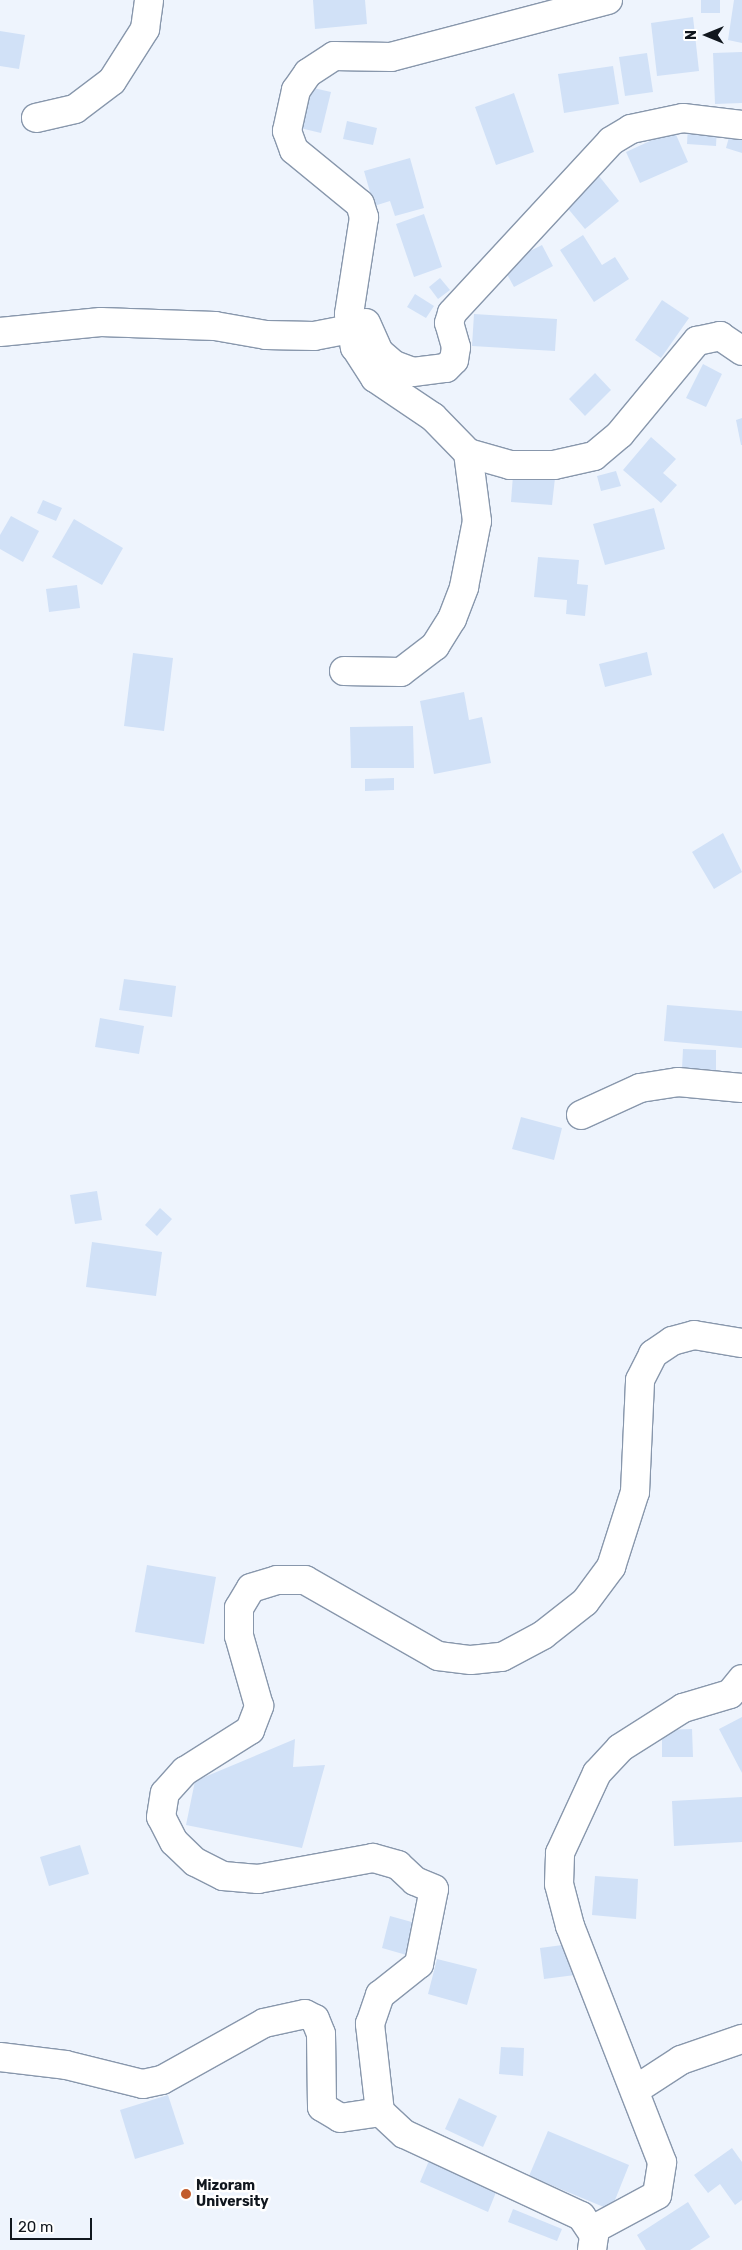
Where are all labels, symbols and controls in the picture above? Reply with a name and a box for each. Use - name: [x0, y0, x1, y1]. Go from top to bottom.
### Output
- north arrow: [682, 10, 732, 60]
- text: N: [683, 30, 700, 40]
- place label: Mizoram University: [196, 2178, 269, 2210]
- marker: Mizoram University: [180, 2188, 192, 2200]
- scale bar: [12, 2208, 95, 2240]
- text: 20 m: [18, 2218, 53, 2236]

